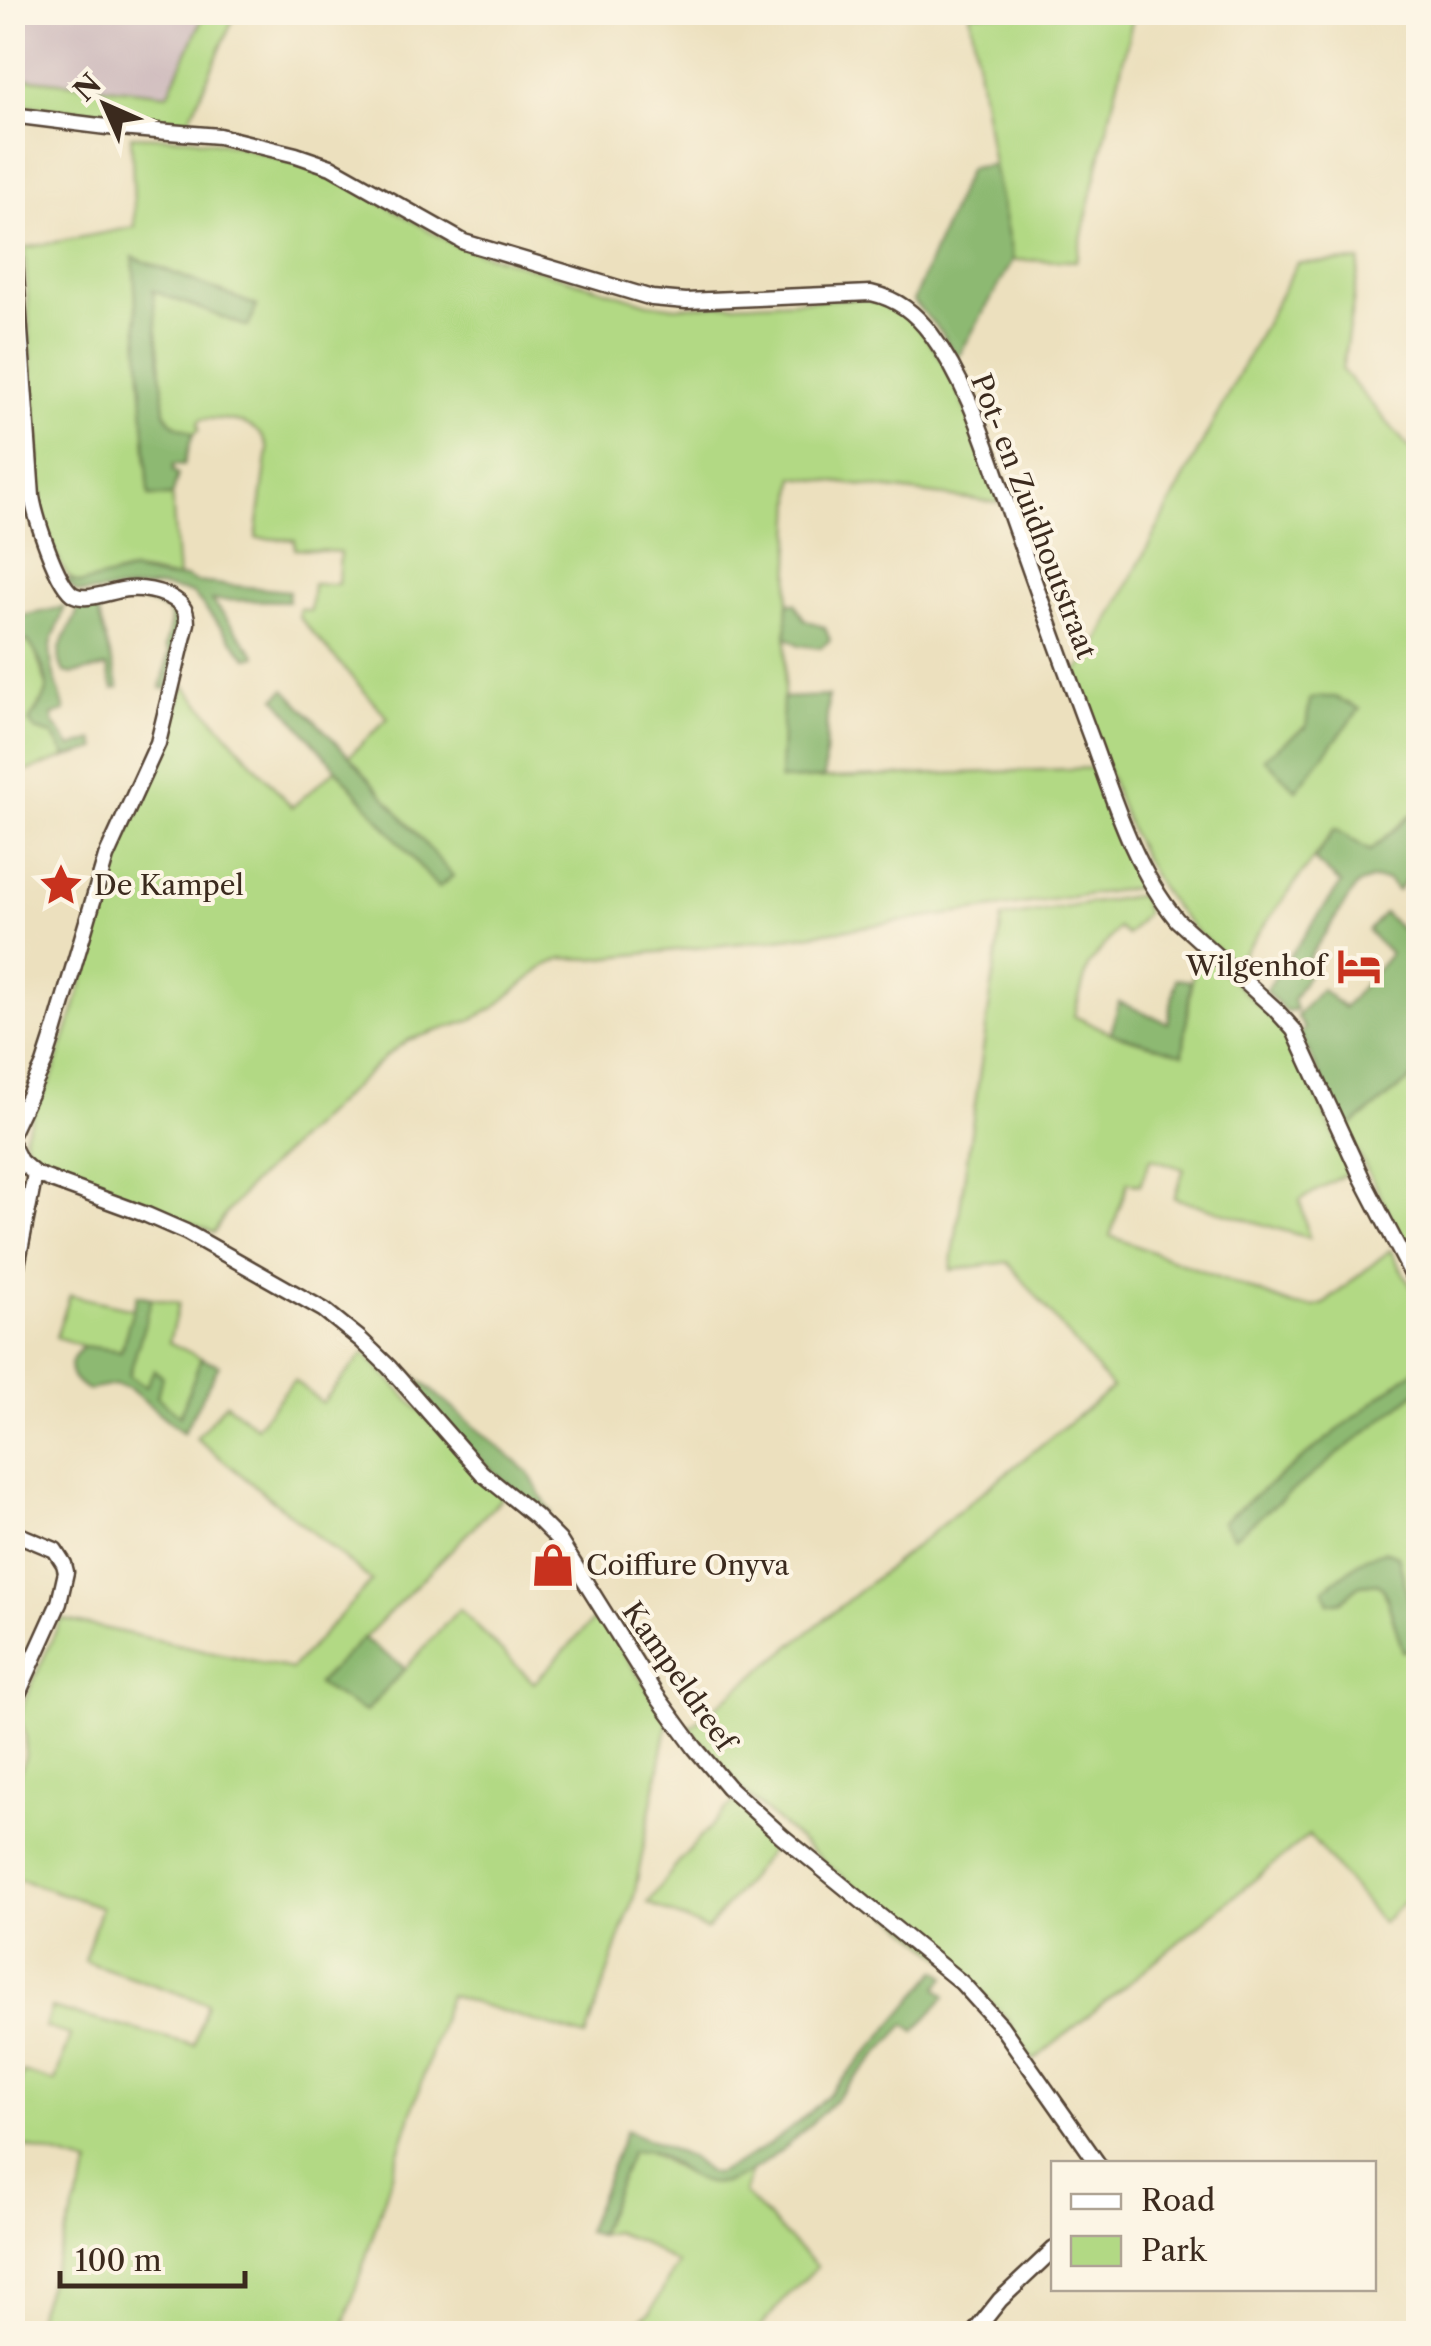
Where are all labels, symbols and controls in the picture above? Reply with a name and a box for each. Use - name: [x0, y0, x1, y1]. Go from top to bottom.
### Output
- north arrow: [55, 55, 155, 155]
- text: N: [67, 67, 108, 108]
- street label: Pot- en Zuidhoutstraat: [964, 369, 1104, 663]
- place icon: De Kampel: [37, 861, 85, 909]
- place label: De Kampel: [94, 868, 244, 902]
- hotel icon: Wilgenhof: [1335, 942, 1383, 990]
- place label: Wilgenhof: [1185, 949, 1329, 983]
- shop icon: Coiffure Onyva: [529, 1541, 577, 1589]
- place label: Coiffure Onyva: [586, 1548, 789, 1582]
- street label: Kampeldreef: [615, 1595, 744, 1759]
- legend: [1051, 2161, 1376, 2291]
- text: Road: [1141, 2182, 1215, 2219]
- scale bar: [60, 2226, 245, 2288]
- text: Park: [1141, 2232, 1208, 2269]
- text: 100 m: [75, 2242, 162, 2279]

